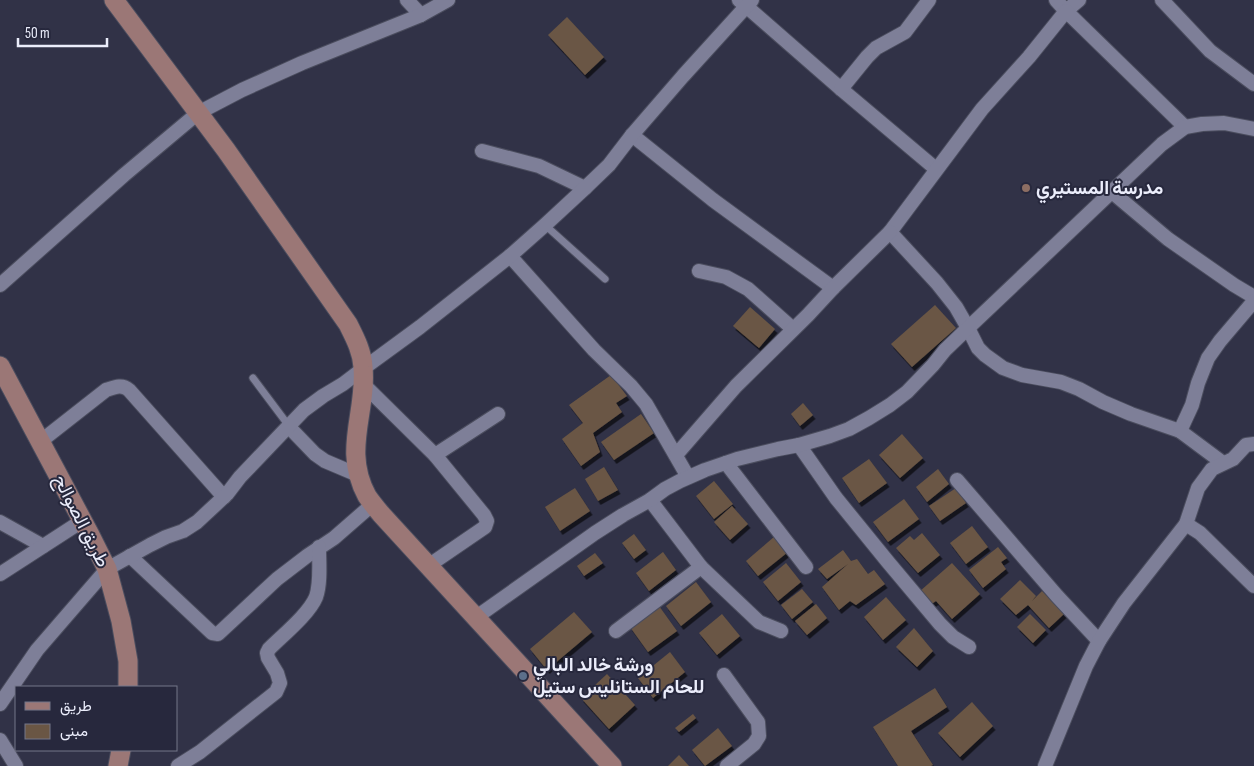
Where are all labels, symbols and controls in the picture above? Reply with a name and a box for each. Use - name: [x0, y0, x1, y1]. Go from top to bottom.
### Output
- scale bar: [18, 15, 106, 47]
- text: 50 m: [25, 24, 50, 43]
- place label: مدرسة المستيري: [1036, 177, 1163, 204]
- marker: مدرسة المستيري: [1020, 182, 1032, 194]
- street label: طريق الصوالح: [47, 471, 114, 572]
- place label: ورشة خالد البالي للحام الستانليس ستيل: [533, 654, 704, 699]
- marker: ورشة خالد البالي للحام الستانليس ستيل: [517, 670, 529, 682]
- legend: [15, 686, 178, 751]
- text: طريق: [60, 697, 92, 716]
- text: مبنى: [60, 722, 88, 741]

